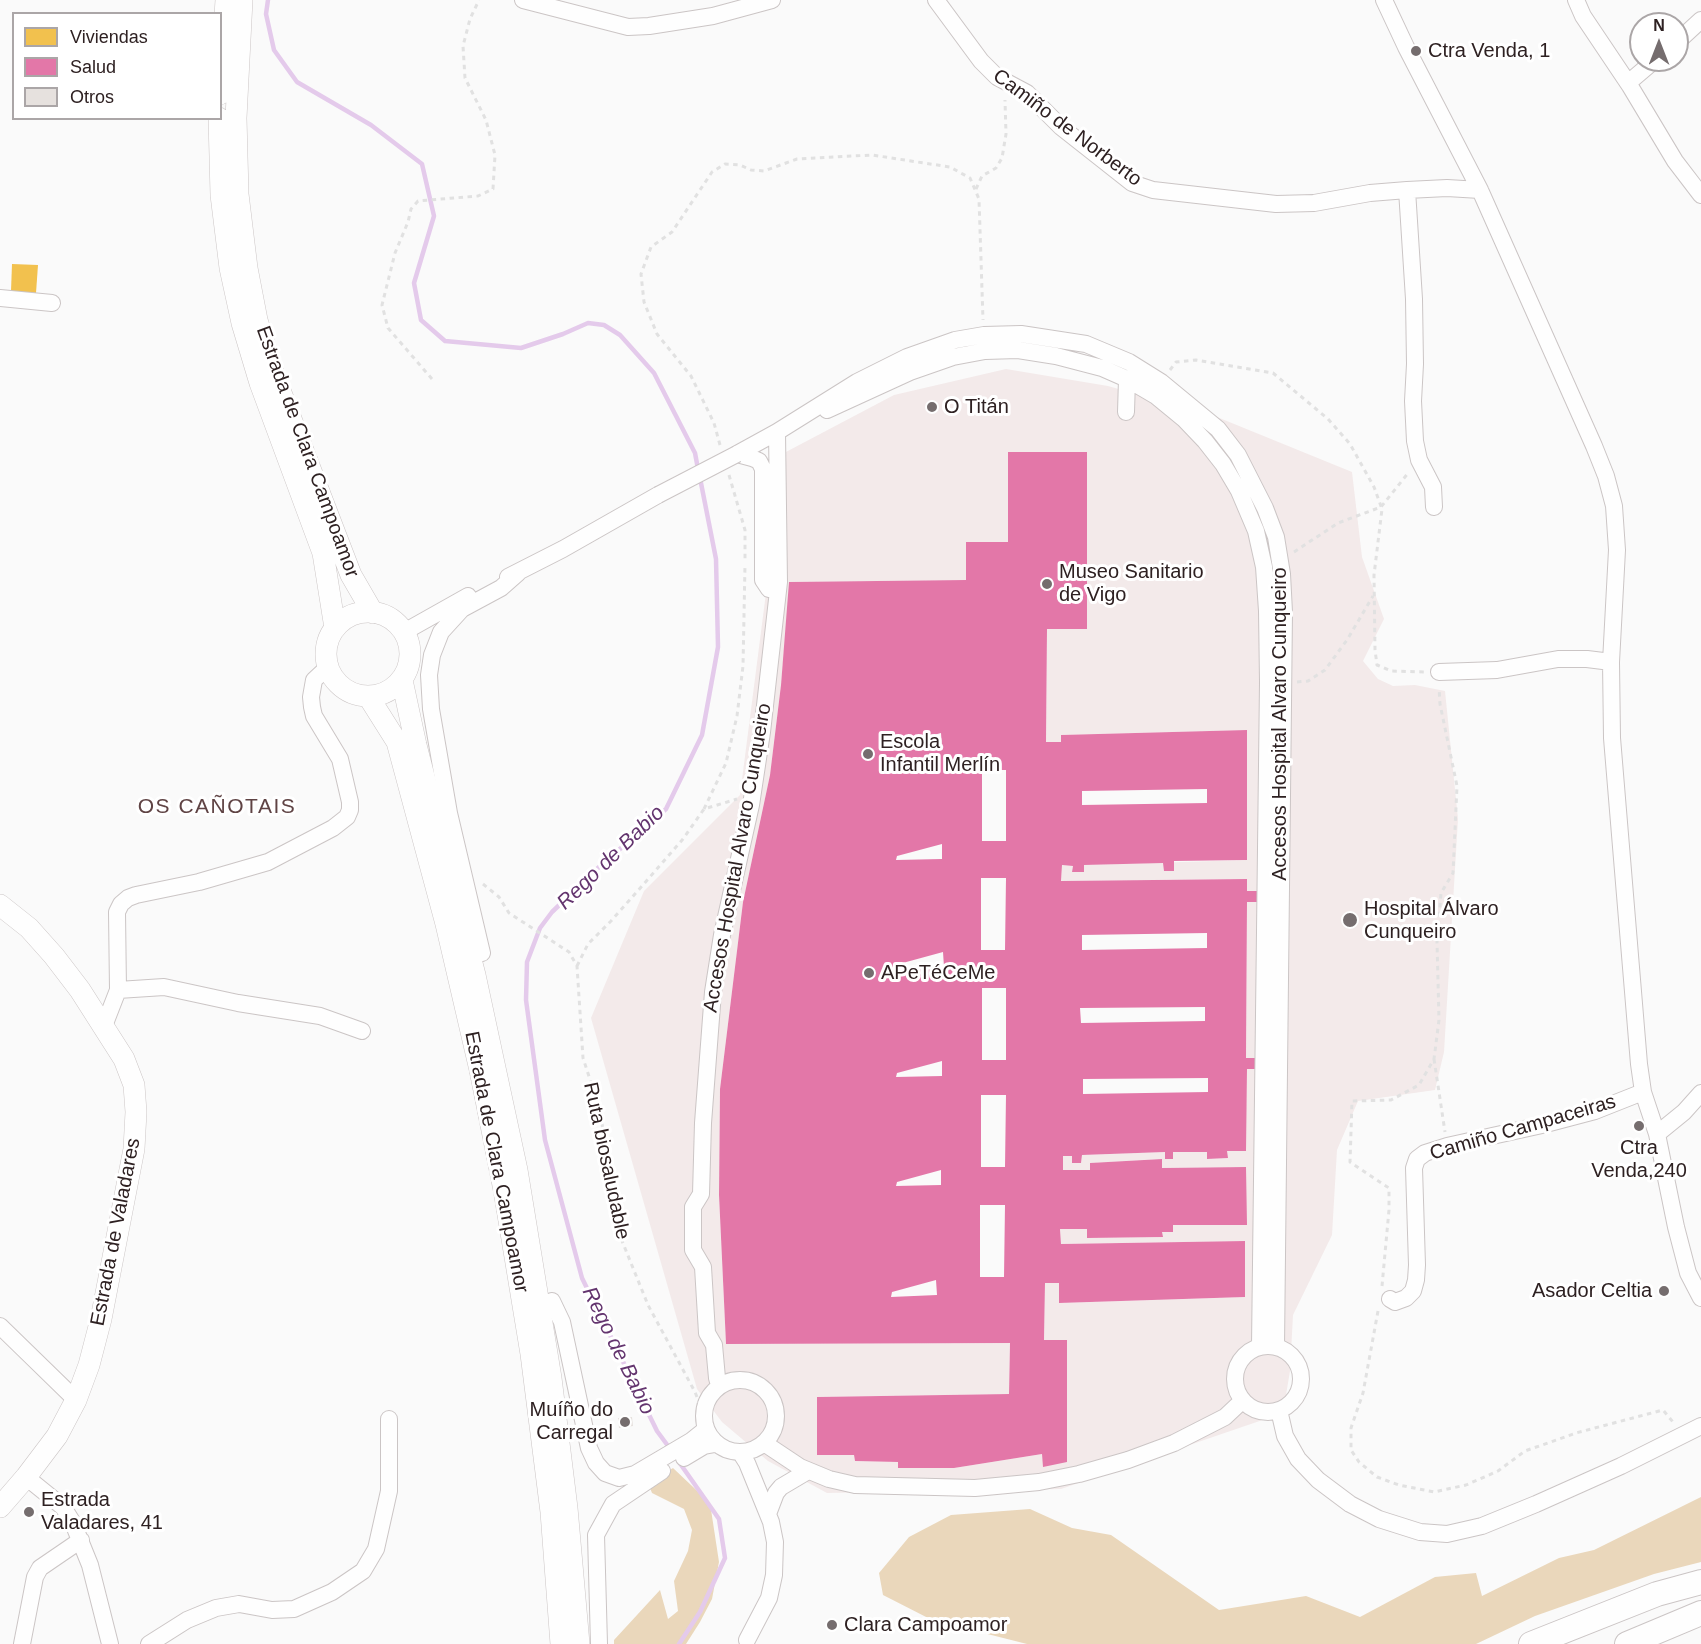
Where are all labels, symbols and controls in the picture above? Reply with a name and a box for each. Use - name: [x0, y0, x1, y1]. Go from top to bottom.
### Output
- legend: [12, 12, 222, 120]
- north arrow: [1629, 12, 1689, 72]
- text: N: [1653, 17, 1665, 34]
- text: Viviendas: [70, 27, 148, 47]
- place label: Ctra Venda, 1: [1428, 39, 1550, 63]
- marker: Ctra Venda, 1: [1409, 44, 1423, 58]
- text: Salud: [70, 57, 116, 77]
- street label: Camiño de Norberto: [988, 64, 1146, 192]
- text: Otros: [70, 87, 114, 107]
- street label: Estrada de Clara Campoamor: [250, 323, 364, 581]
- place label: O Titán: [944, 395, 1009, 419]
- marker: O Titán: [925, 400, 939, 414]
- place label: Museo Sanitario de Vigo: [1059, 560, 1204, 607]
- street label: Accesos Hospital Alvaro Cunqueiro: [1268, 567, 1292, 881]
- marker: Museo Sanitario de Vigo: [1040, 577, 1054, 591]
- street label: Accesos Hospital Alvaro Cunqueiro: [699, 702, 777, 1014]
- place label: Escola Infantil Merlín: [880, 730, 1000, 777]
- marker: Escola Infantil Merlín: [861, 747, 875, 761]
- district label: OS CAÑOTAIS: [138, 794, 296, 820]
- water label: Rego de Babio: [552, 801, 670, 915]
- place label: Hospital Álvaro Cunqueiro: [1364, 897, 1499, 944]
- marker: Hospital Álvaro Cunqueiro: [1341, 911, 1359, 929]
- place label: APeTéCeMe: [881, 961, 995, 985]
- marker: APeTéCeMe: [862, 966, 876, 980]
- street label: Estrada de Clara Campoamor: [459, 1029, 533, 1295]
- street label: Ruta biosaludable: [578, 1080, 634, 1242]
- street label: Camiño Campaceiras: [1427, 1090, 1619, 1166]
- marker: Ctra Venda,240: [1632, 1119, 1646, 1133]
- street label: Estrada de Valadares: [86, 1136, 146, 1328]
- place label: Ctra Venda,240: [1591, 1136, 1687, 1183]
- place label: Asador Celtia: [1532, 1279, 1652, 1303]
- water label: Rego de Babio: [576, 1283, 660, 1419]
- marker: Asador Celtia: [1657, 1284, 1671, 1298]
- place label: Muíño do Carregal: [530, 1398, 613, 1445]
- marker: Muíño do Carregal: [618, 1415, 632, 1429]
- place label: Estrada Valadares, 41: [41, 1488, 163, 1535]
- marker: Estrada Valadares, 41: [22, 1505, 36, 1519]
- place label: Clara Campoamor: [844, 1613, 1007, 1637]
- marker: Clara Campoamor: [825, 1618, 839, 1632]

